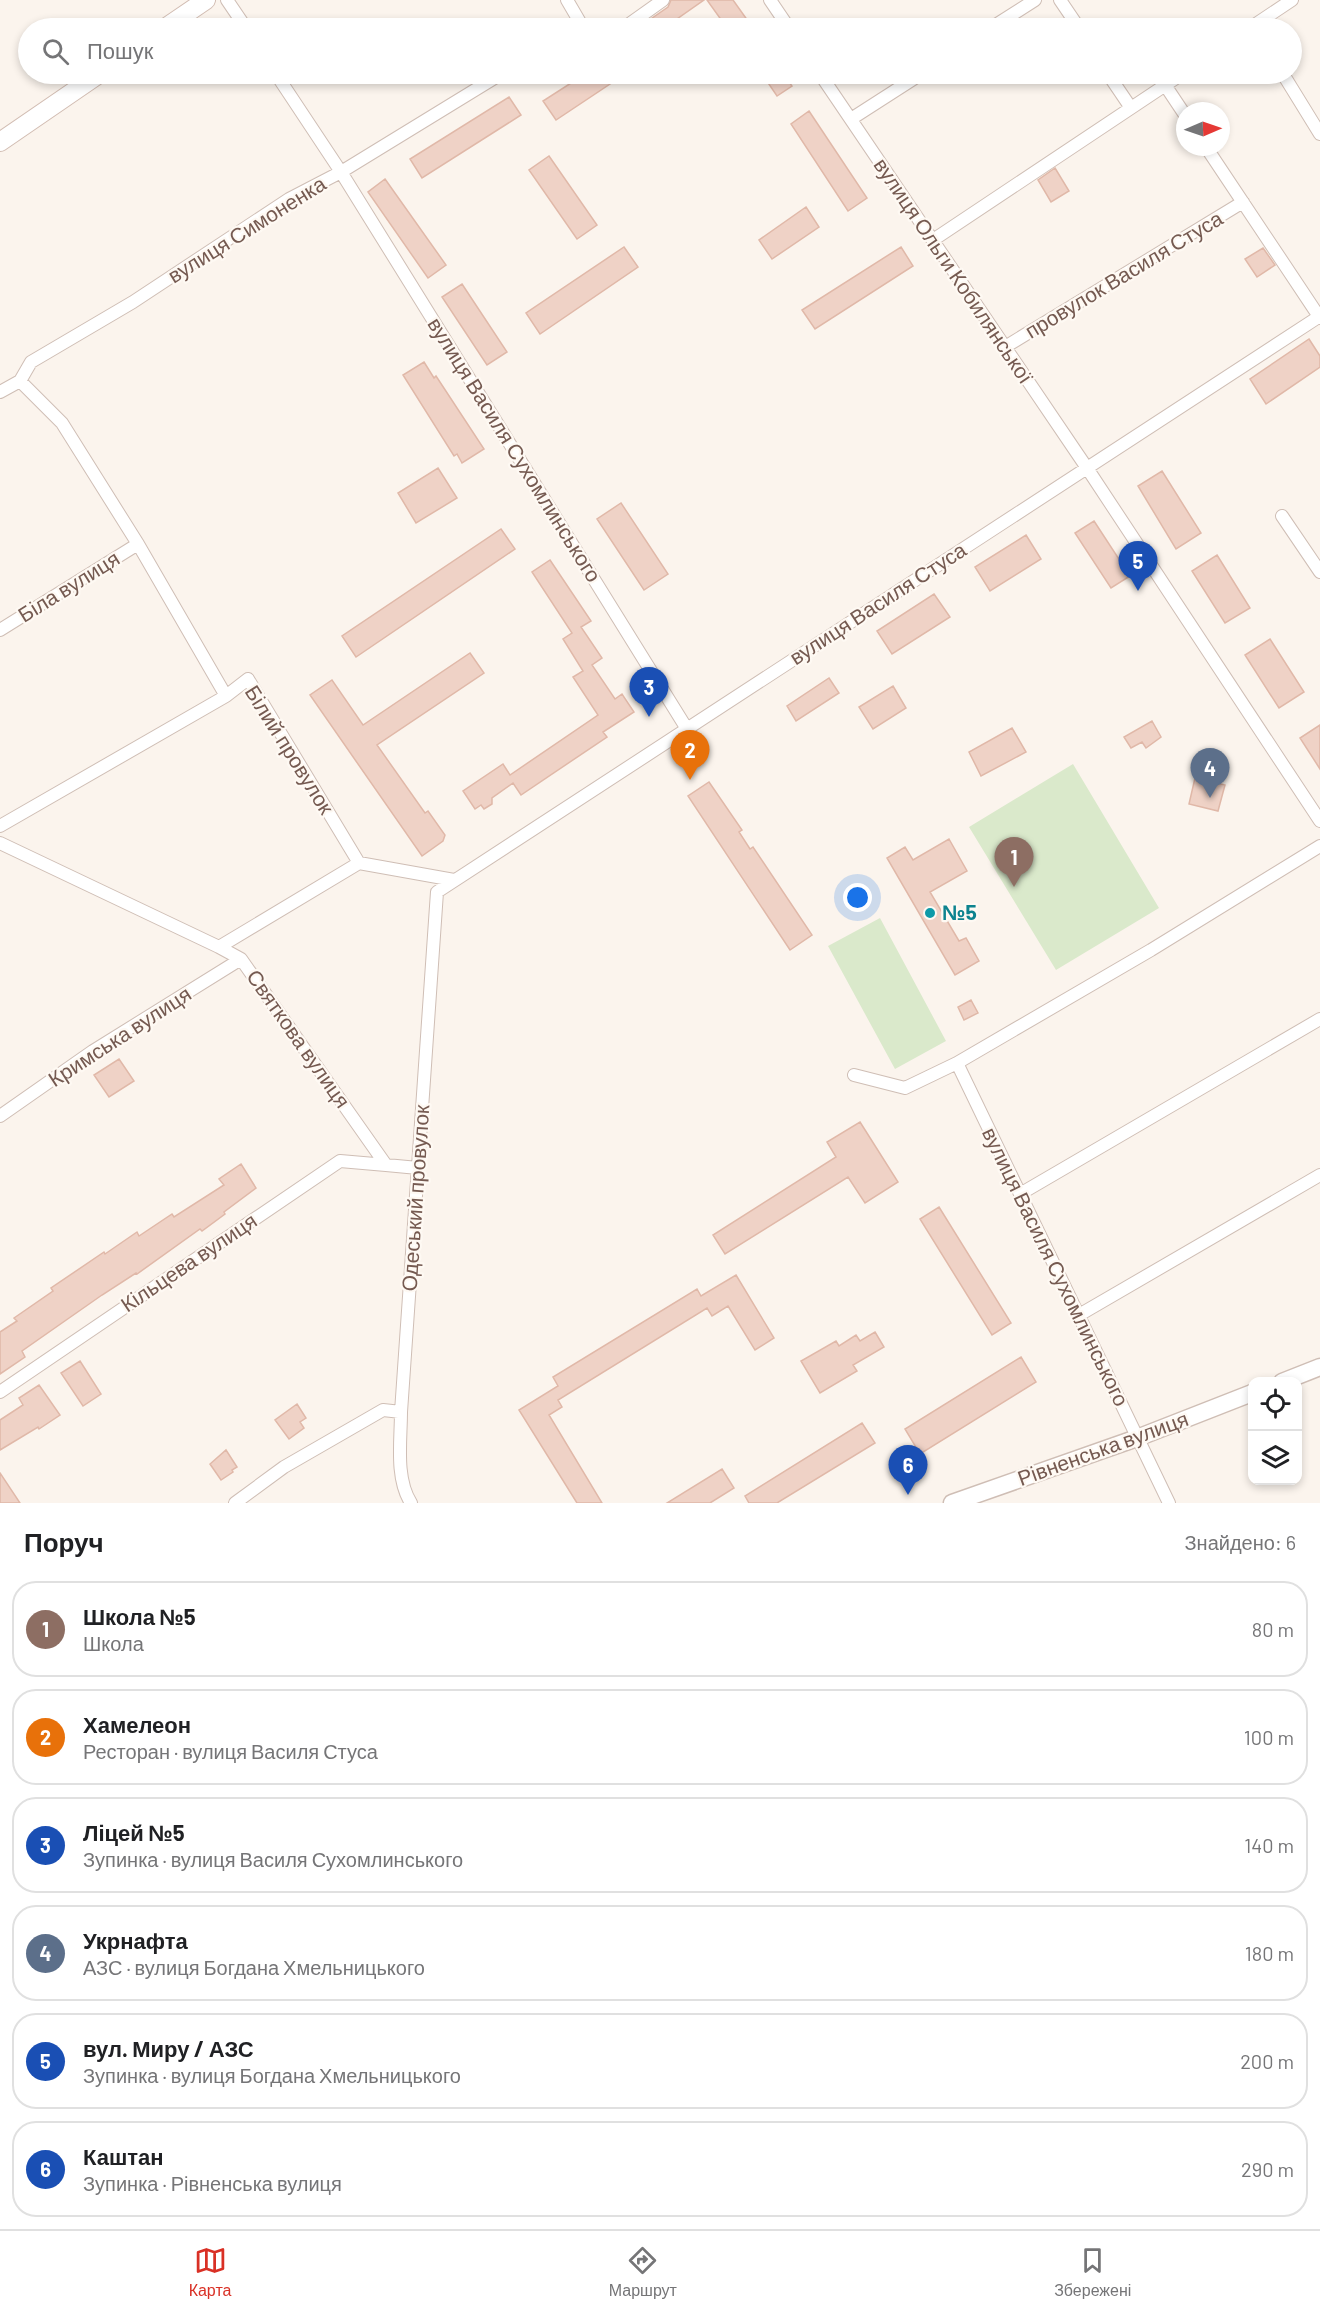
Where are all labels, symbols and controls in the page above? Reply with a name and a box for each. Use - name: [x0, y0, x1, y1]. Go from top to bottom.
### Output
- search box: [18, 18, 1302, 84]
- icon: search: [39, 35, 72, 68]
- text: Пошук: [87, 37, 153, 63]
- north arrow: [1176, 102, 1230, 156]
- street label: вулиця Ольги Кобилянської: [869, 153, 1039, 388]
- street label: вулиця Симоненка: [163, 170, 330, 287]
- street label: провулок Василя Стуса: [1020, 205, 1227, 343]
- street label: вулиця Василя Сухомлинського: [423, 312, 607, 586]
- street label: вулиця Василя Стуса: [784, 536, 970, 669]
- pin: 5: [1118, 542, 1158, 591]
- street label: Біла вулиця: [13, 545, 123, 627]
- pin: 3: [630, 668, 668, 717]
- street label: Білий провулок: [241, 680, 340, 819]
- pin: 2: [670, 730, 710, 780]
- pin: 4: [1190, 748, 1230, 798]
- pin: 1: [994, 838, 1034, 887]
- your location: [843, 883, 872, 912]
- place label: №5: [942, 899, 977, 924]
- marker: №5: [923, 906, 937, 920]
- street label: Святкова вулиця: [242, 964, 356, 1112]
- street label: Кримська вулиця: [43, 980, 195, 1091]
- street label: Одеський провулок: [396, 1103, 434, 1292]
- street label: вулиця Василя Сухомлинського: [978, 1123, 1135, 1410]
- street label: Кільцева вулиця: [115, 1207, 261, 1316]
- map controls: [1248, 1377, 1302, 1485]
- button: locate: [1248, 1377, 1302, 1431]
- street label: Рівненська вулиця: [1014, 1405, 1191, 1490]
- button: layers: [1248, 1431, 1302, 1485]
- pin: 6: [888, 1446, 928, 1495]
- text: Поруч: [24, 1526, 104, 1557]
- text: Знайдено: 6: [1185, 1530, 1296, 1554]
- text: Школа №5: [83, 1603, 196, 1629]
- text: 1: [42, 1617, 49, 1641]
- text: 80 m: [1252, 1617, 1294, 1641]
- text: Школа: [83, 1631, 144, 1655]
- text: Хамелеон: [83, 1711, 191, 1737]
- text: 2: [40, 1725, 51, 1749]
- text: 100 m: [1244, 1725, 1294, 1749]
- text: Ресторан · вулиця Василя Стуса: [83, 1739, 378, 1763]
- text: Ліцей №5: [83, 1819, 185, 1845]
- text: 3: [40, 1833, 51, 1857]
- text: 140 m: [1244, 1833, 1294, 1857]
- text: Зупинка · вулиця Василя Сухомлинського: [83, 1847, 463, 1871]
- text: Укрнафта: [83, 1927, 188, 1953]
- text: 4: [39, 1941, 52, 1965]
- text: 180 m: [1245, 1941, 1294, 1965]
- text: АЗС · вулиця Богдана Хмельницького: [83, 1955, 425, 1979]
- text: вул. Миру / АЗС: [83, 2035, 254, 2061]
- text: 5: [40, 2049, 51, 2073]
- text: 200 m: [1240, 2049, 1294, 2073]
- text: Зупинка · вулиця Богдана Хмельницького: [83, 2063, 461, 2087]
- text: Каштан: [83, 2143, 164, 2169]
- text: 6: [40, 2157, 51, 2181]
- text: 290 m: [1241, 2157, 1294, 2181]
- text: Зупинка · Рівненська вулиця: [83, 2171, 342, 2195]
- tab: Карта: [189, 2244, 231, 2300]
- tab: Маршрут: [609, 2244, 677, 2300]
- tab: Збережені: [1054, 2244, 1131, 2300]

